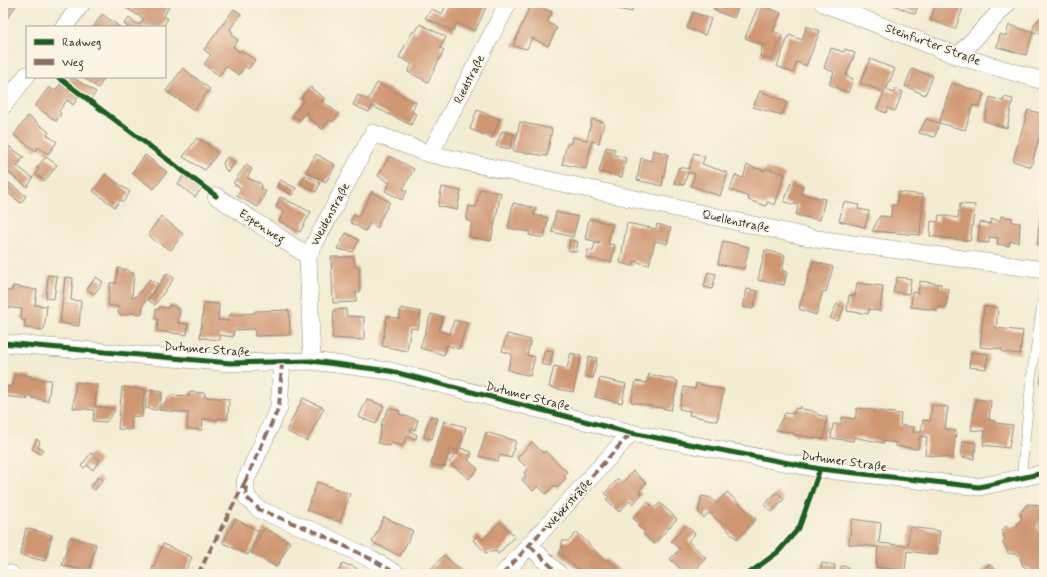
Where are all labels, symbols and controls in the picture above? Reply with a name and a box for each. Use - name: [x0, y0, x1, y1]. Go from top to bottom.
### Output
- street label: Steinfurter Straße: [883, 20, 983, 70]
- legend: [26, 26, 166, 78]
- text: Radweg: [62, 35, 101, 51]
- street label: Riedstraße: [451, 52, 489, 107]
- text: Weg: [62, 55, 84, 72]
- street label: Weidenstraße: [308, 180, 354, 249]
- street label: Espenweg: [235, 206, 288, 249]
- street label: Quellenstraße: [701, 207, 771, 237]
- street label: Dutumer Straße: [163, 339, 251, 361]
- street label: Dutumer Straße: [484, 379, 572, 415]
- street label: Dutumer Straße: [800, 448, 888, 476]
- street label: Weberstraße: [541, 475, 596, 534]

